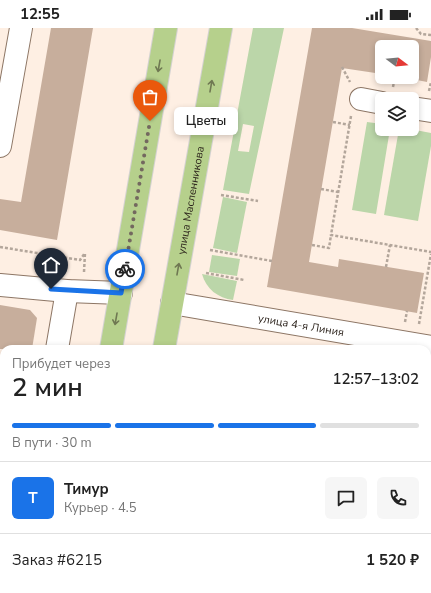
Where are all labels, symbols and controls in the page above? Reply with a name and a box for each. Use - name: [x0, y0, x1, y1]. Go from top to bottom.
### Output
- text: 12:55: [20, 4, 60, 24]
- north arrow: [375, 40, 419, 84]
- map controls: [375, 40, 419, 136]
- one-way arrow: [155, 60, 163, 73]
- pin: [133, 80, 167, 121]
- one-way arrow: [207, 80, 215, 93]
- icon: bag: [139, 86, 161, 108]
- button: layers: [375, 92, 419, 136]
- callout: Цветы: [174, 107, 238, 135]
- text: Цветы: [186, 112, 226, 130]
- street label: улица Масленникова: [173, 145, 207, 256]
- pin: [34, 248, 68, 289]
- courier: [105, 249, 145, 289]
- icon: home: [40, 254, 62, 276]
- icon: bike: [114, 258, 136, 280]
- one-way arrow: [174, 263, 182, 276]
- street label: улица 4-я Линия: [257, 310, 345, 340]
- one-way arrow: [112, 312, 120, 325]
- text: Прибудет через: [12, 355, 110, 373]
- text: 12:57–13:02: [332, 369, 419, 389]
- text: 2 мин: [12, 370, 83, 405]
- text: В пути · 30 m: [12, 434, 92, 452]
- button: chat: [325, 477, 367, 519]
- button: phone: [377, 477, 419, 519]
- text: Тимур: [64, 479, 109, 499]
- text: Т: [28, 488, 38, 508]
- text: Курьер · 4.5: [64, 499, 137, 517]
- text: Заказ #6215: [12, 550, 102, 570]
- text: 1 520 ₽: [366, 550, 419, 570]

